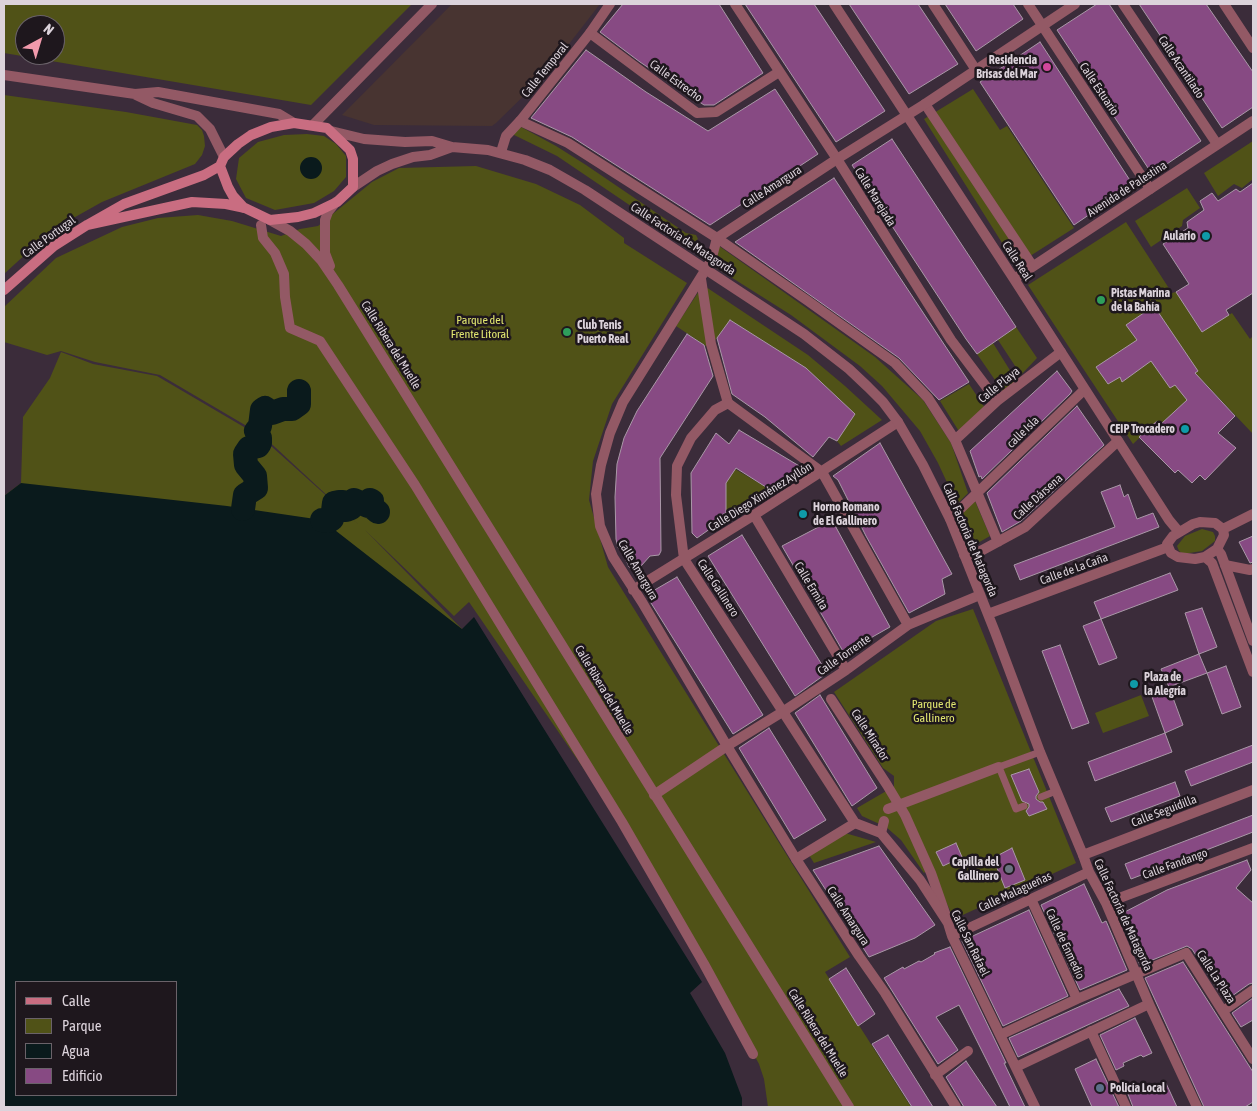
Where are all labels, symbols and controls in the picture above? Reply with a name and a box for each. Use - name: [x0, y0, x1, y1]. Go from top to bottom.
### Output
- north arrow: [15, 15, 65, 65]
- text: N: [41, 20, 57, 38]
- street label: Calle Acantilado: [1155, 33, 1207, 101]
- street label: Calle Temporal: [519, 40, 571, 100]
- place label: Residencia Brisas del Mar: [976, 53, 1037, 81]
- street label: Calle Estrecho: [647, 57, 705, 105]
- street label: Calle Estuario: [1076, 60, 1122, 118]
- marker: Residencia Brisas del Mar: [1041, 61, 1053, 73]
- street label: Avenida de Palestina: [1084, 158, 1170, 220]
- street label: Calle Amargura: [740, 163, 804, 211]
- street label: Calle Marejada: [851, 165, 899, 229]
- street label: Calle Factoría de Matagorda: [628, 200, 738, 278]
- street label: Calle Portugal: [20, 213, 78, 261]
- place label: Aulario: [1164, 229, 1196, 243]
- marker: Aulario: [1200, 230, 1212, 242]
- street label: Calle Real: [999, 238, 1035, 284]
- place label: Pistas Marina de la Bahía: [1111, 286, 1170, 314]
- marker: Pistas Marina de la Bahía: [1095, 294, 1107, 306]
- street label: Calle Ribera del Muelle: [358, 298, 424, 392]
- park label: Parque del Frente Litoral: [451, 313, 509, 341]
- place label: Club Tenis Puerto Real: [577, 318, 628, 346]
- marker: Club Tenis Puerto Real: [561, 326, 573, 338]
- street label: Calle Playa: [975, 364, 1023, 406]
- street label: calle Isla: [1004, 413, 1042, 451]
- place label: CEIP Trocadero: [1110, 422, 1175, 436]
- marker: CEIP Trocadero: [1179, 423, 1191, 435]
- street label: Calle Diego Ximénez Ayllón: [706, 459, 814, 535]
- street label: Calle Dársena: [1010, 471, 1066, 523]
- street label: Calle Factoría de Matagorda: [939, 481, 1001, 599]
- place label: Horno Romano de El Gallinero: [813, 500, 880, 528]
- marker: Horno Romano de El Gallinero: [797, 508, 809, 520]
- street label: Calle Amargura: [615, 537, 661, 603]
- street label: Calle de La Caña: [1038, 550, 1110, 588]
- street label: Calle Gallinero: [694, 556, 742, 620]
- street label: Calle Ermita: [791, 559, 831, 613]
- street label: Calle Torrente: [815, 631, 873, 679]
- street label: Calle Ribera del Muelle: [572, 643, 636, 737]
- place label: Plaza de la Alegría: [1144, 670, 1186, 698]
- marker: Plaza de la Alegría: [1128, 678, 1140, 690]
- park label: Parque de Gallinero: [912, 697, 956, 725]
- street label: Calle Mirador: [848, 706, 892, 764]
- street label: Calle Seguidilla: [1129, 792, 1199, 830]
- street label: Calle Fandango: [1141, 846, 1209, 882]
- place label: Capilla del Gallinero: [952, 855, 999, 883]
- street label: Calle Factoría de Matagorda: [1091, 857, 1155, 973]
- marker: Capilla del Gallinero: [1003, 863, 1015, 875]
- street label: Calle Malagueñas: [976, 869, 1054, 915]
- street label: Calle Amargura: [824, 884, 872, 948]
- street label: Calle de Enmedio: [1042, 906, 1088, 982]
- street label: Calle San Rafael: [948, 908, 992, 978]
- street label: Calle La Plaza: [1193, 948, 1239, 1006]
- legend: [15, 981, 178, 1096]
- street label: Calle Ribera del Muelle: [785, 986, 851, 1080]
- text: Calle: [62, 992, 90, 1009]
- text: Parque: [62, 1017, 102, 1034]
- text: Agua: [62, 1042, 90, 1059]
- text: Edificio: [62, 1067, 103, 1084]
- place label: Policía Local: [1110, 1081, 1165, 1095]
- marker: Policía Local: [1094, 1082, 1106, 1094]

